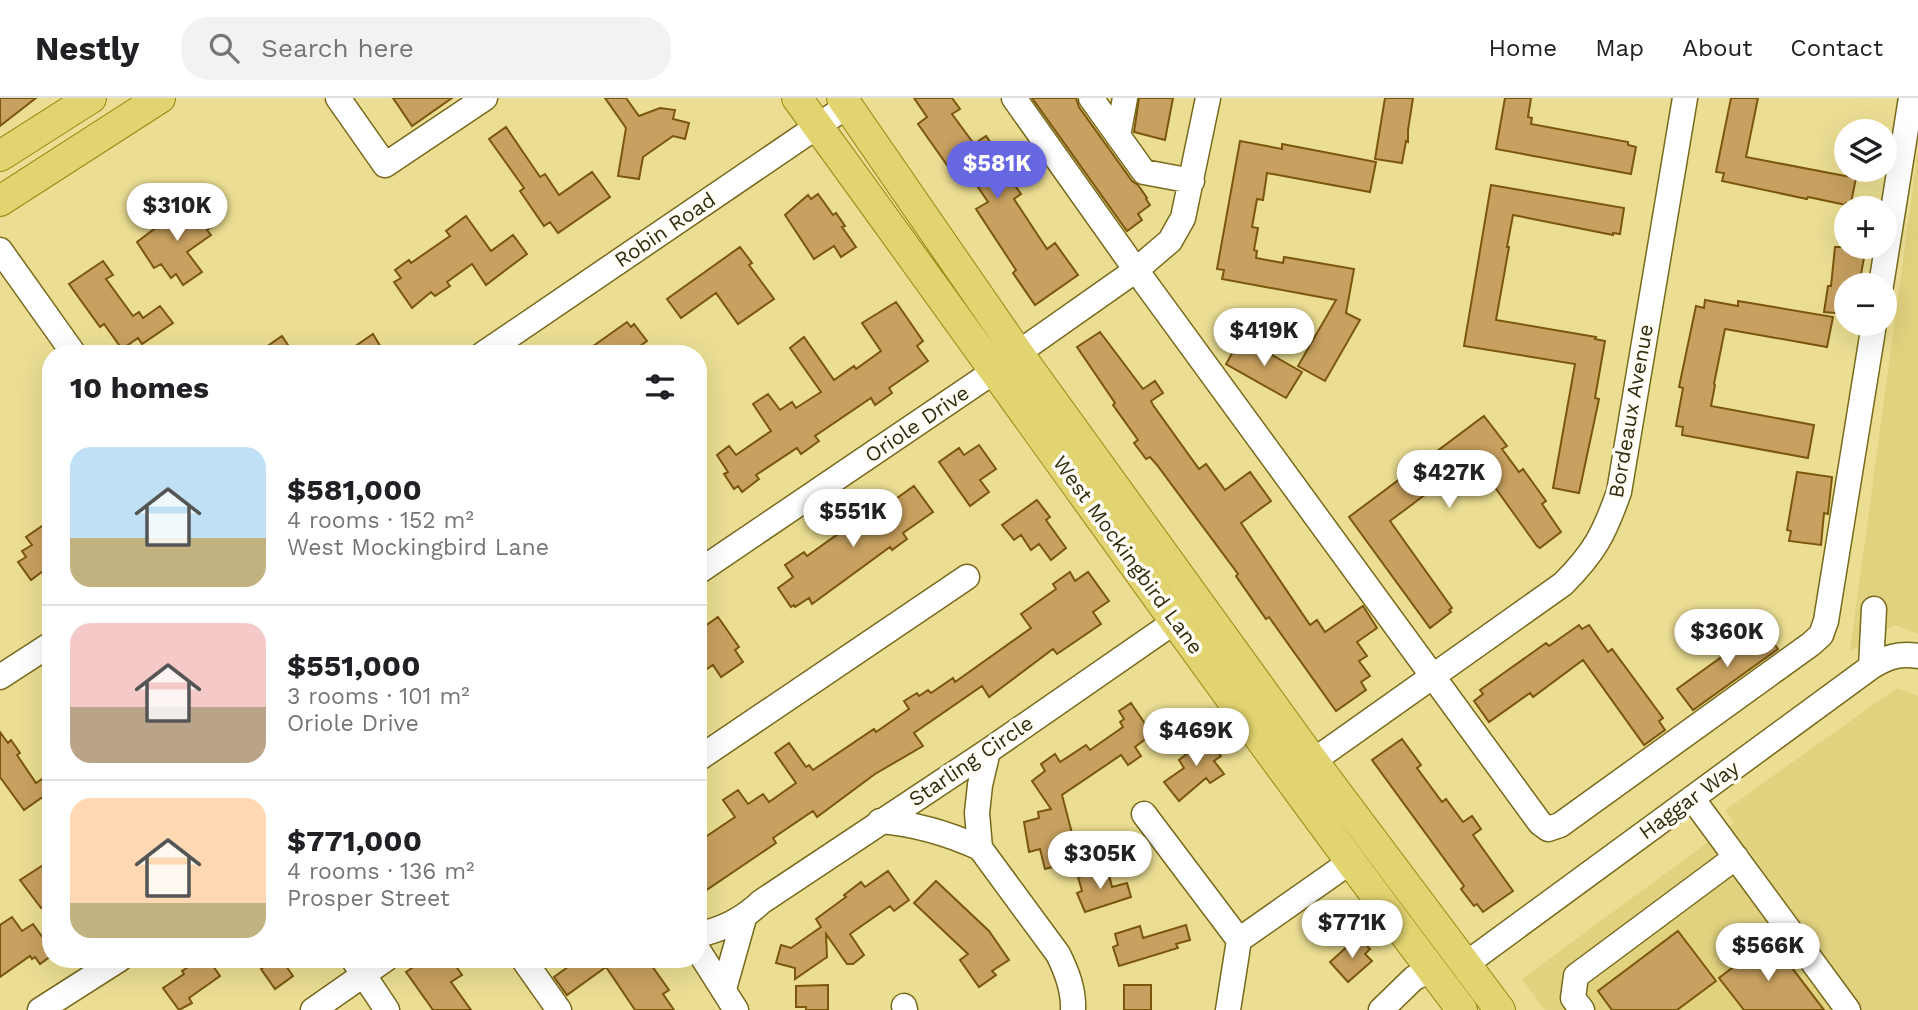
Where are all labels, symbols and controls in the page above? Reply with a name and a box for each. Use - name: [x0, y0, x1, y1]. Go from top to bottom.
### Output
- search box: [181, 17, 671, 80]
- text: Nestly: [35, 29, 139, 68]
- icon: search: [205, 29, 243, 67]
- text: Search here: [261, 33, 414, 63]
- text: Home: [1489, 34, 1557, 62]
- text: Map: [1595, 34, 1644, 62]
- text: About: [1682, 34, 1752, 62]
- text: Contact: [1790, 34, 1883, 62]
- map controls: [1834, 119, 1897, 336]
- button: layers: [1834, 119, 1897, 182]
- pin: $581K: [948, 141, 1046, 201]
- text: $581K: [963, 150, 1031, 177]
- pin: $310K: [128, 184, 226, 243]
- street label: Robin Road: [609, 187, 720, 272]
- text: $310K: [142, 192, 212, 219]
- button: +: [1834, 196, 1897, 259]
- button: −: [1834, 273, 1897, 336]
- pin: $419K: [1215, 308, 1313, 368]
- text: $419K: [1229, 317, 1299, 344]
- street label: Bordeaux Avenue: [1603, 322, 1658, 500]
- icon: filters: [641, 368, 679, 406]
- text: 10 homes: [70, 370, 209, 405]
- street label: Oriole Drive: [860, 380, 974, 468]
- pin: $427K: [1400, 450, 1498, 510]
- street label: West Mockingbird Lane: [1048, 451, 1209, 659]
- text: $427K: [1413, 459, 1485, 486]
- text: $581,000: [287, 472, 422, 507]
- icon: home: [126, 475, 210, 559]
- pin: $551K: [804, 490, 902, 549]
- text: $551K: [819, 498, 887, 525]
- text: 4 rooms · 152 m²: [287, 507, 474, 534]
- text: West Mockingbird Lane: [287, 534, 549, 561]
- pin: $360K: [1678, 610, 1776, 669]
- text: $360K: [1690, 618, 1764, 645]
- text: $551,000: [287, 648, 421, 683]
- icon: home: [126, 651, 210, 735]
- text: 3 rooms · 101 m²: [287, 683, 470, 710]
- pin: $469K: [1147, 708, 1245, 768]
- text: Oriole Drive: [287, 710, 419, 737]
- street label: Starling Circle: [904, 710, 1038, 811]
- text: $469K: [1159, 717, 1233, 744]
- street label: Haggar Way: [1634, 755, 1744, 844]
- text: $771,000: [287, 823, 422, 858]
- icon: home: [126, 826, 210, 910]
- pin: $305K: [1051, 832, 1149, 891]
- text: $305K: [1064, 840, 1136, 867]
- text: 4 rooms · 136 m²: [287, 858, 475, 885]
- text: Prosper Street: [287, 885, 450, 912]
- pin: $771K: [1303, 900, 1401, 960]
- text: $771K: [1318, 909, 1386, 936]
- pin: $566K: [1719, 924, 1817, 983]
- text: $566K: [1732, 932, 1804, 959]

